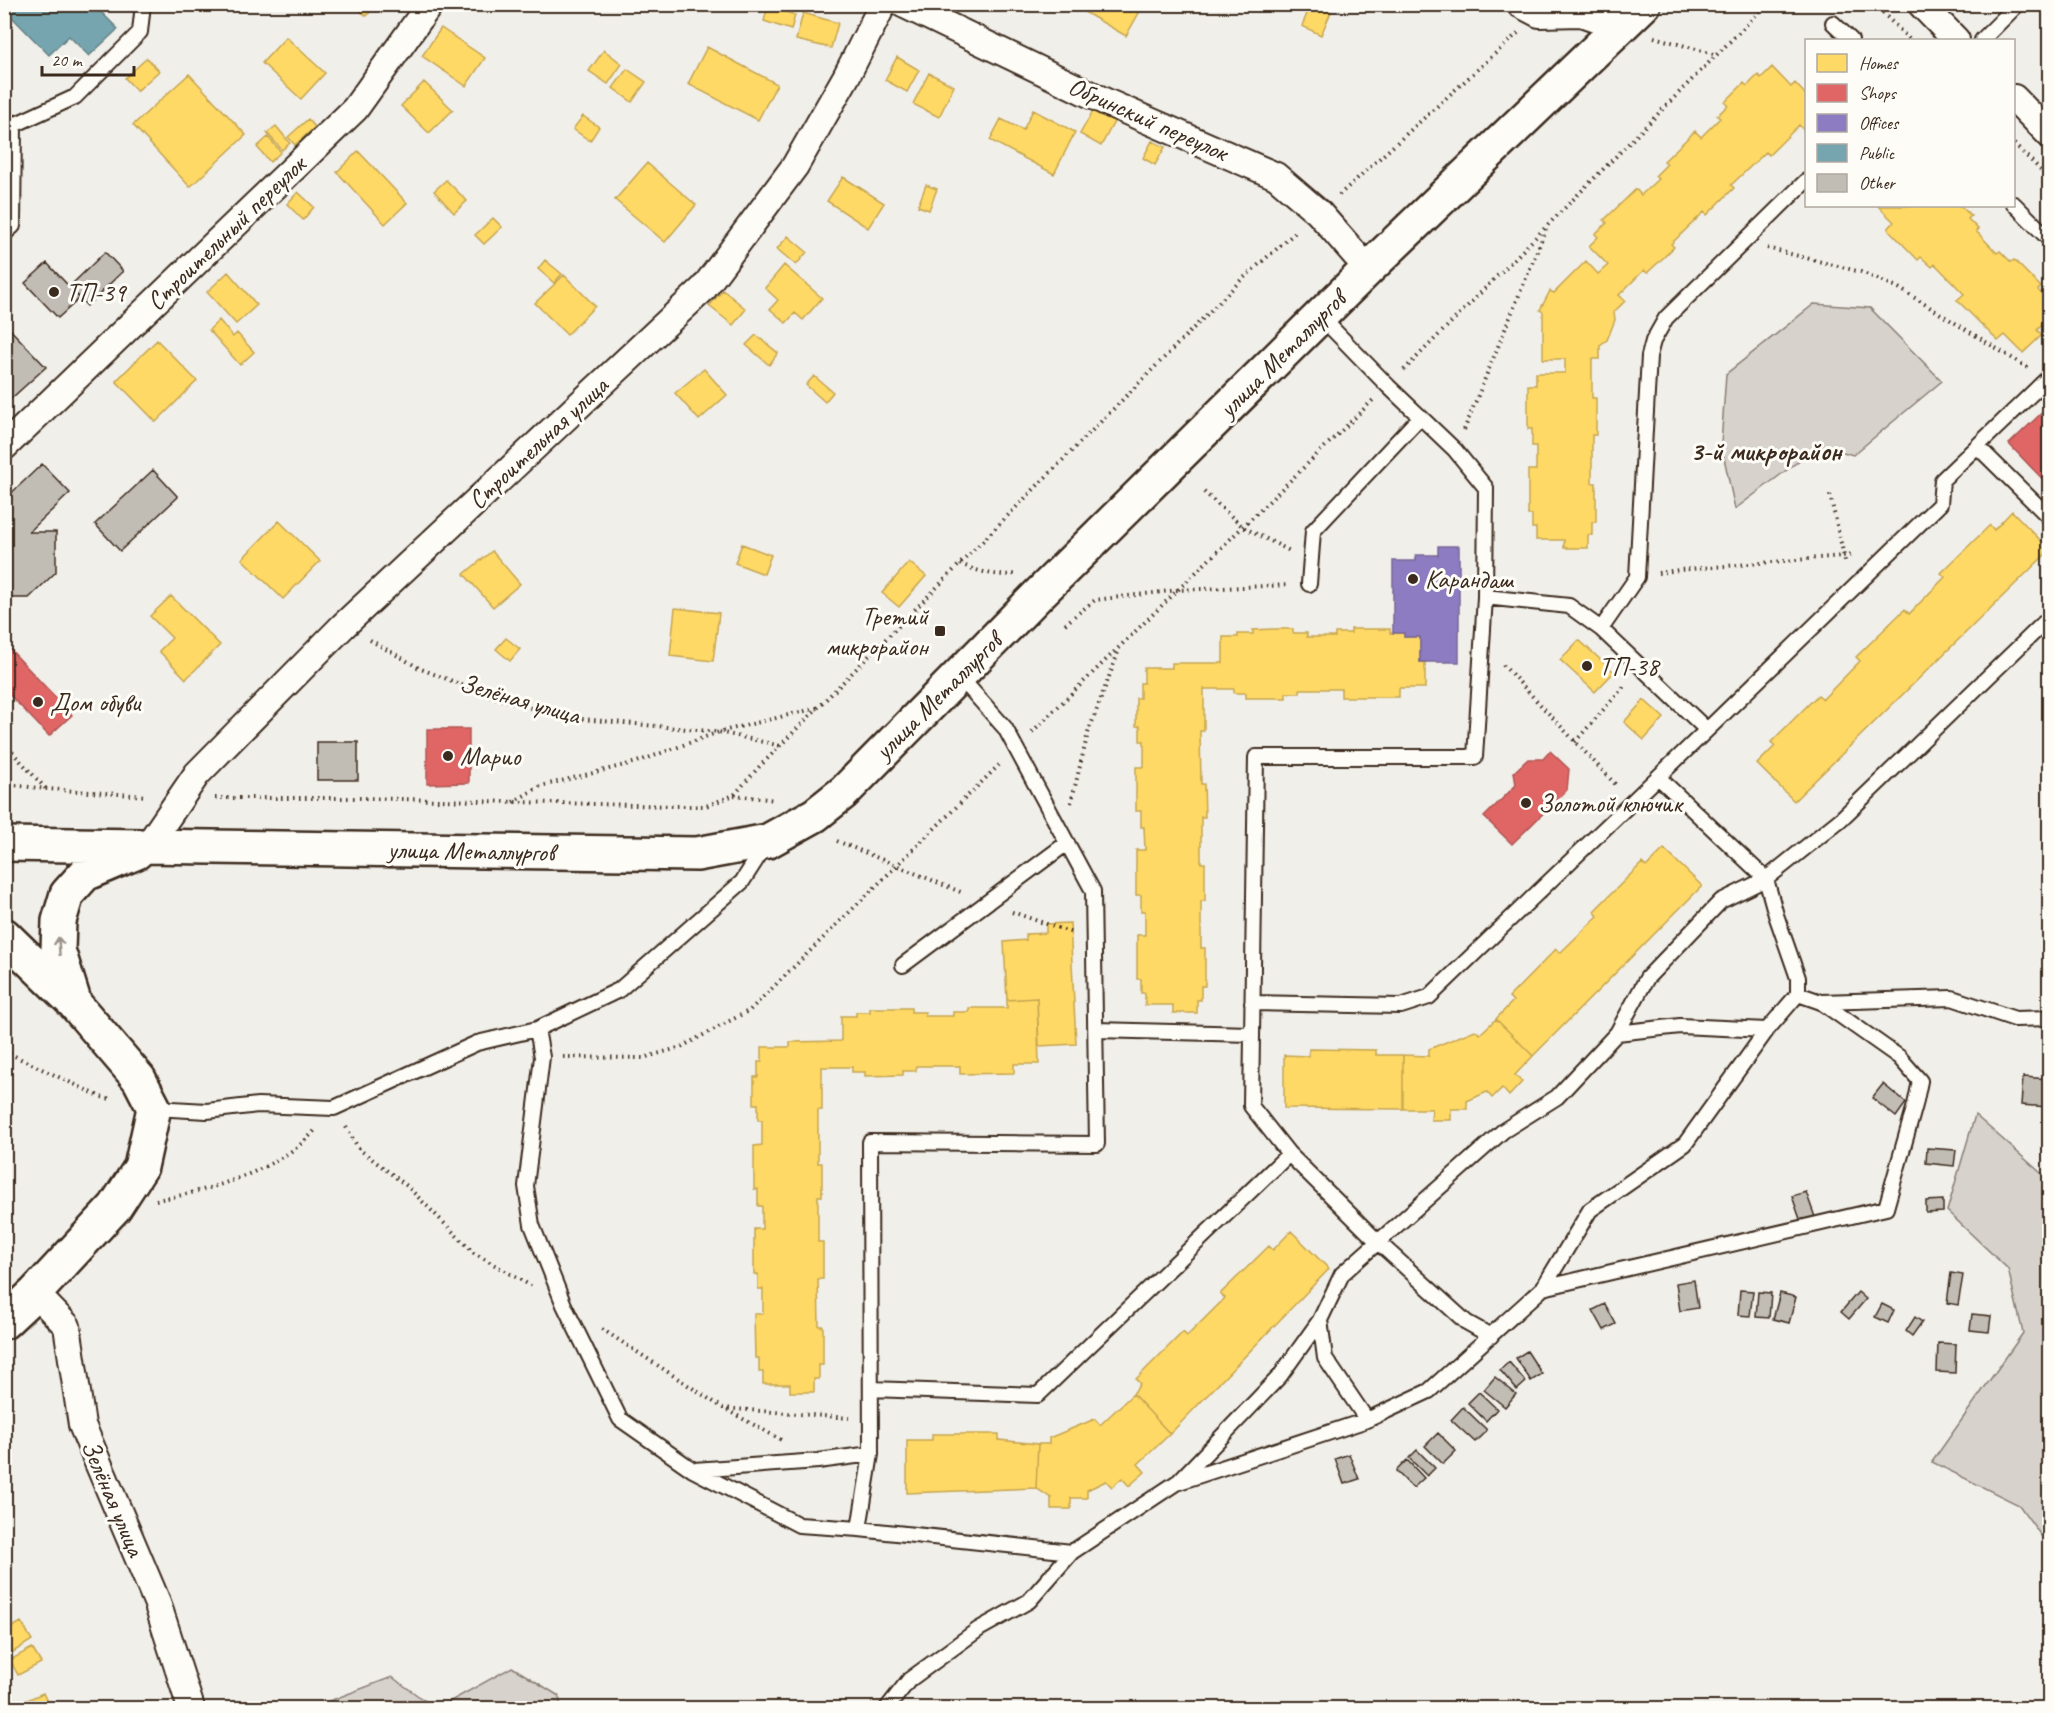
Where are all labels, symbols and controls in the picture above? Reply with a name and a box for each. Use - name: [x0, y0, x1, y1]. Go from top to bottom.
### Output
- scale bar: [42, 39, 134, 77]
- legend: [1805, 39, 2015, 207]
- text: 20 m: [51, 49, 84, 71]
- text: Homes: [1859, 52, 1899, 74]
- street label: Обринский переулок: [1063, 69, 1235, 170]
- text: Shops: [1859, 82, 1898, 104]
- text: Offices: [1859, 112, 1900, 134]
- text: Public: [1859, 142, 1896, 164]
- street label: Строительный переулок: [139, 147, 314, 317]
- text: Other: [1859, 172, 1896, 194]
- place label: ТП-39: [66, 276, 128, 309]
- street label: улица Металлургов: [1210, 280, 1356, 426]
- marker: ТП-39: [47, 285, 61, 299]
- street label: Строительная улица: [461, 369, 616, 516]
- district label: 3-й микрорайон: [1690, 434, 1844, 468]
- place label: Карандаш: [1425, 563, 1515, 596]
- marker: Карандаш: [1406, 572, 1420, 586]
- place label: Третий микрорайон: [826, 600, 930, 663]
- street label: улица Металлургов: [866, 622, 1012, 768]
- marker: Третий микрорайон: [933, 624, 947, 638]
- place label: ТП-38: [1599, 650, 1661, 683]
- marker: ТП-38: [1580, 659, 1594, 673]
- street label: Зелёная улица: [456, 666, 585, 732]
- place label: Дом обуви: [50, 686, 142, 719]
- marker: Дом обуви: [31, 695, 45, 709]
- place label: Марио: [460, 740, 522, 773]
- marker: Марио: [441, 749, 455, 763]
- place label: Золотой ключик: [1538, 787, 1684, 820]
- marker: Золотой ключик: [1519, 796, 1533, 810]
- street label: улица Металлургов: [385, 833, 559, 869]
- one-way arrow: [53, 937, 64, 957]
- street label: Зелёная улица: [74, 1435, 153, 1563]

